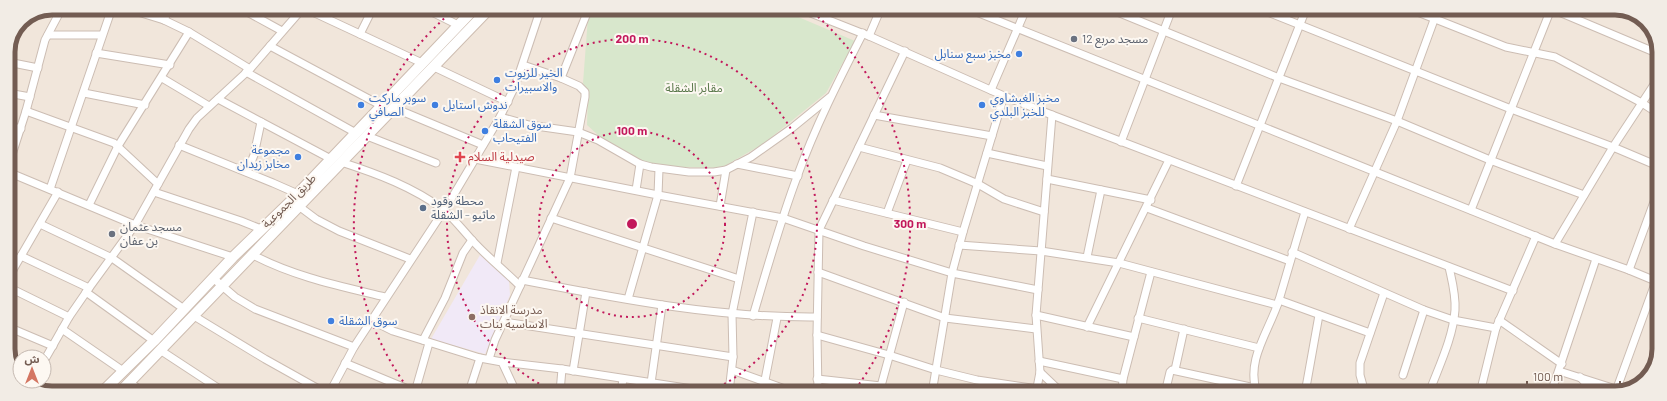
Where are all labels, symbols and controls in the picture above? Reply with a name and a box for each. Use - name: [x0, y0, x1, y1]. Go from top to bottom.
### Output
- text: 200 m: [616, 31, 648, 45]
- place label: مسجد مربع 12: [1082, 31, 1148, 48]
- marker: مسجد مربع 12: [1069, 34, 1079, 44]
- place label: مخبز سبع سنابل: [934, 46, 1011, 63]
- marker: مخبز سبع سنابل: [1014, 49, 1024, 59]
- place label: الخير للزيوت والاسبيرات: [505, 65, 563, 94]
- marker: الخير للزيوت والاسبيرات: [492, 75, 502, 85]
- park label: مقابر الشقلة: [665, 80, 723, 95]
- place label: سوبر ماركت الصافي: [369, 90, 426, 122]
- place label: مخبز الغبشاوي للخبز البلدي: [990, 90, 1060, 122]
- place label: ندوش استايل: [443, 97, 507, 112]
- marker: سوبر ماركت الصافي: [356, 100, 366, 110]
- marker: ندوش استايل: [430, 100, 440, 110]
- marker: مخبز الغبشاوي للخبز البلدي: [977, 100, 987, 110]
- place label: سوق الشقلة الفتيحاب: [493, 116, 551, 145]
- text: 100 m: [617, 123, 647, 137]
- marker: سوق الشقلة الفتيحاب: [480, 126, 490, 136]
- place label: مجموعة مخابز زيدان: [237, 142, 290, 171]
- place label: صيدلية السلام: [468, 149, 535, 166]
- marker: مجموعة مخابز زيدان: [293, 152, 303, 162]
- marker: صيدلية السلام: [455, 152, 465, 162]
- street label: طريق الجموعية: [258, 170, 320, 232]
- place label: محطة وقود ماثيو - الشقلة: [431, 193, 496, 222]
- marker: محطة وقود ماثيو - الشقلة: [418, 203, 428, 213]
- text: 300 m: [894, 216, 926, 230]
- centre of rings: [625, 217, 639, 231]
- place label: مسجد عثمان بن عفان: [120, 219, 182, 248]
- marker: مسجد عثمان بن عفان: [107, 229, 117, 239]
- place label: مدرسة الانقاذ الاساسية بنات: [480, 302, 548, 331]
- marker: مدرسة الانقاذ الاساسية بنات: [467, 312, 477, 322]
- place label: سوق الشقلة: [339, 313, 397, 328]
- marker: سوق الشقلة: [326, 316, 336, 326]
- north arrow: [12, 349, 52, 389]
- text: ش: [24, 352, 40, 366]
- scale bar: [1527, 363, 1620, 389]
- text: 100 m: [1533, 369, 1563, 383]

